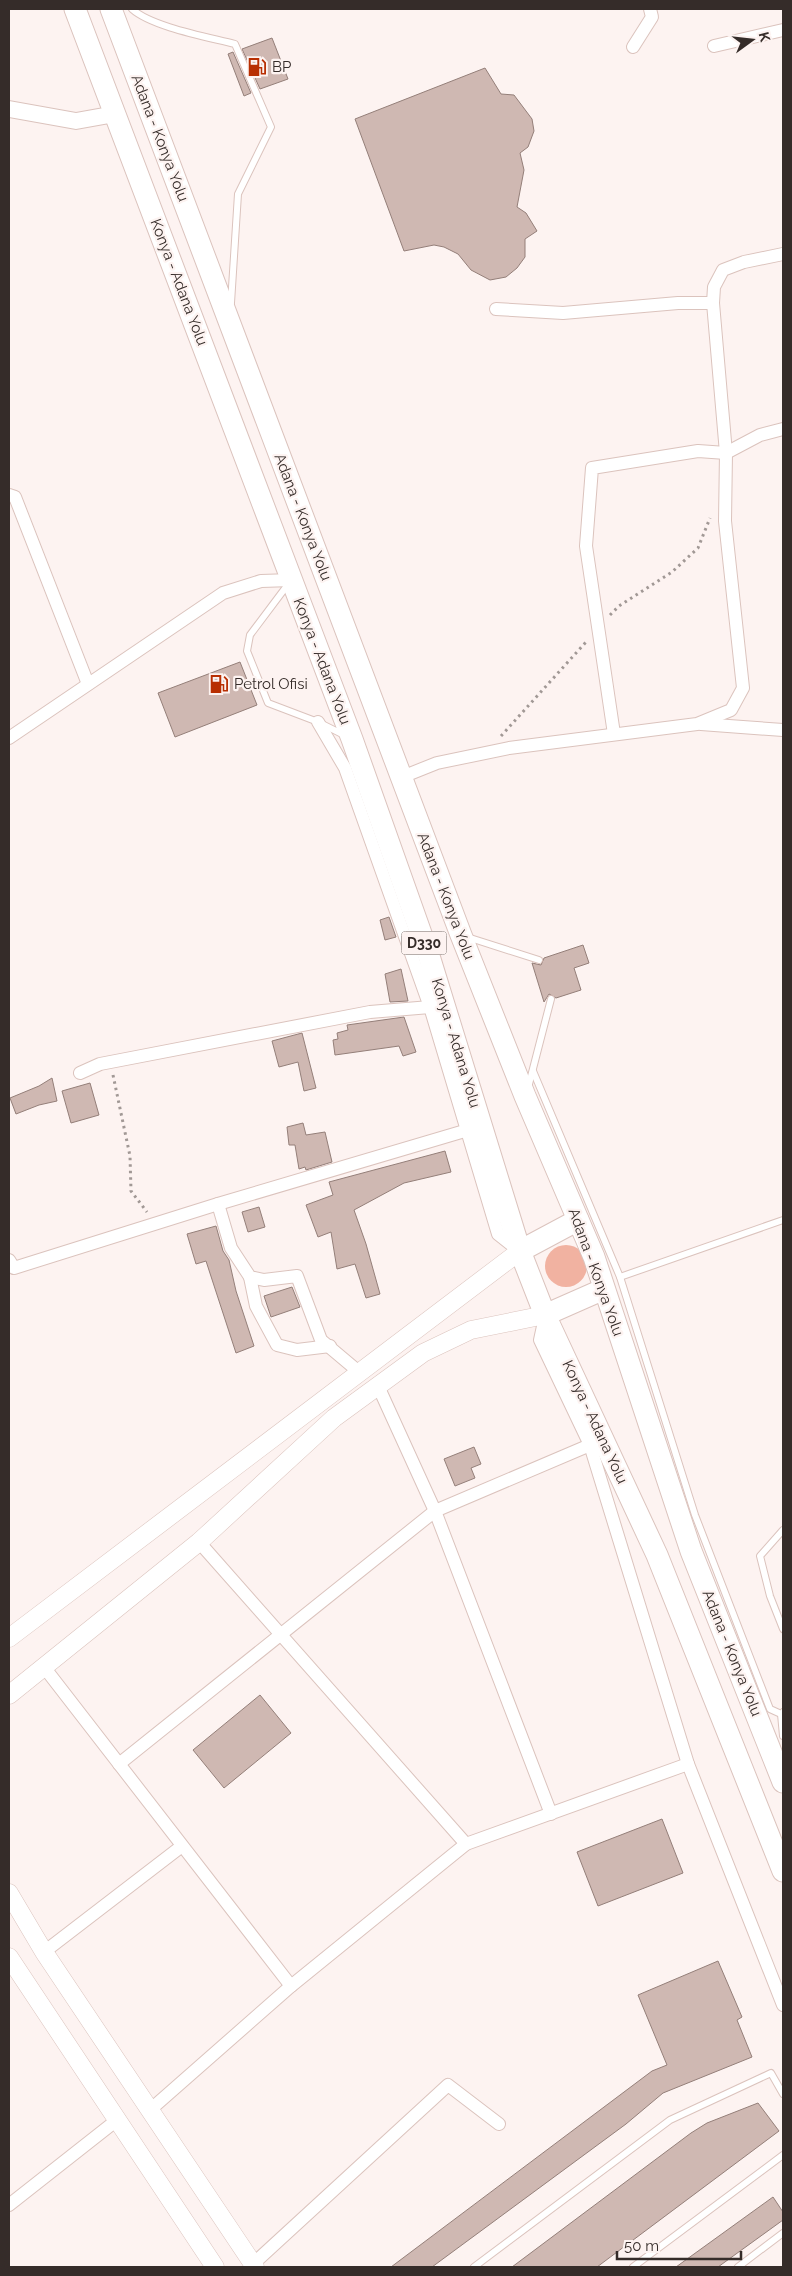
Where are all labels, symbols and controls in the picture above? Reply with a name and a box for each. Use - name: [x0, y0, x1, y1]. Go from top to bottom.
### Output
- north arrow: [727, 15, 777, 65]
- text: K: [756, 30, 774, 44]
- fuel station icon: BP: [246, 56, 268, 78]
- place label: BP: [272, 58, 291, 76]
- street label: Adana - Konya Yolu: [127, 72, 193, 204]
- street label: Konya - Adana Yolu: [147, 216, 211, 348]
- street label: Adana - Konya Yolu: [270, 451, 336, 583]
- street label: Konya - Adana Yolu: [290, 595, 354, 727]
- fuel station icon: Petrol Ofisi: [208, 673, 230, 695]
- place label: Petrol Ofisi: [234, 675, 308, 693]
- street label: Adana - Konya Yolu: [413, 830, 479, 962]
- road number: D330: [402, 931, 446, 954]
- street label: Konya - Adana Yolu: [428, 976, 484, 1110]
- street label: Adana - Konya Yolu: [565, 1206, 628, 1338]
- street label: Konya - Adana Yolu: [558, 1357, 632, 1487]
- street label: Adana - Konya Yolu: [698, 1587, 766, 1719]
- scale bar: [617, 2228, 741, 2260]
- text: 50 m: [624, 2237, 659, 2255]

